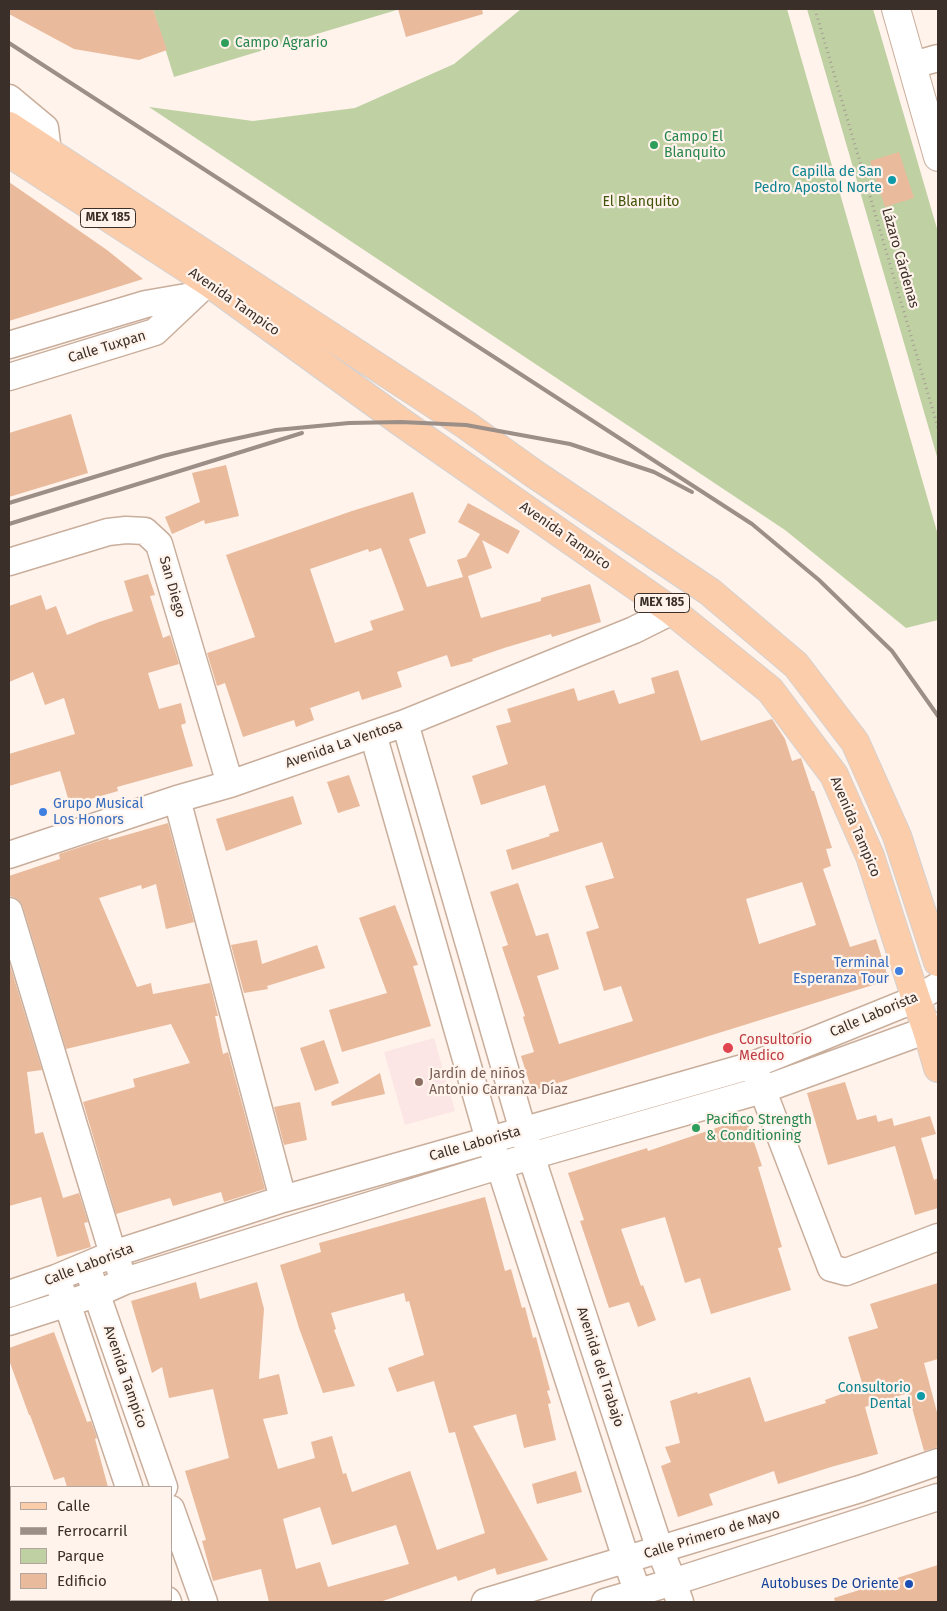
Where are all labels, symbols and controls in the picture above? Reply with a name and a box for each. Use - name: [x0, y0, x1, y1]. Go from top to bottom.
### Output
- place label: Campo Agrario: [235, 35, 328, 51]
- marker: Campo Agrario: [219, 37, 231, 49]
- place label: Campo El Blanquito: [664, 129, 726, 162]
- marker: Campo El Blanquito: [648, 139, 660, 151]
- place label: Capilla de San Pedro Apostol Norte: [754, 164, 882, 196]
- marker: Capilla de San Pedro Apostol Norte: [886, 174, 898, 186]
- park label: El Blanquito: [602, 194, 680, 210]
- street label: Lázaro Cárdenas: [878, 206, 922, 310]
- road number: MEX 185: [80, 208, 136, 228]
- street label: Avenida Tampico: [185, 264, 283, 340]
- street label: Calle Tuxpan: [66, 327, 148, 367]
- street label: Avenida Tampico: [516, 498, 614, 574]
- street label: San Diego: [155, 554, 189, 620]
- road number: MEX 185: [634, 594, 690, 612]
- street label: Avenida La Ventosa: [283, 716, 405, 772]
- street label: Avenida Tampico: [826, 774, 884, 880]
- place label: Grupo Musical Los Honors: [53, 796, 143, 829]
- marker: Grupo Musical Los Honors: [37, 806, 49, 818]
- place label: Terminal Esperanza Tour: [793, 955, 889, 988]
- marker: Terminal Esperanza Tour: [893, 965, 905, 977]
- street label: Calle Laborista: [827, 989, 921, 1041]
- place label: Consultorio Medico: [739, 1032, 812, 1064]
- marker: Consultorio Medico: [721, 1041, 735, 1055]
- place label: Jardín de niños Antonio Carranza Díaz: [429, 1066, 568, 1098]
- marker: Jardín de niños Antonio Carranza Díaz: [413, 1076, 425, 1088]
- place label: Pacifico Strength & Conditioning: [706, 1112, 812, 1144]
- marker: Pacifico Strength & Conditioning: [690, 1122, 702, 1134]
- street label: Calle Laborista: [427, 1123, 523, 1165]
- street label: Calle Laborista: [42, 1240, 136, 1290]
- street label: Avenida del Trabajo: [573, 1305, 627, 1429]
- street label: Avenida Tampico: [100, 1324, 150, 1430]
- place label: Consultorio Dental: [838, 1380, 911, 1412]
- marker: Consultorio Dental: [915, 1390, 927, 1402]
- legend: [10, 1486, 172, 1601]
- text: Calle: [57, 1497, 90, 1515]
- street label: Calle Primero de Mayo: [642, 1505, 782, 1563]
- text: Ferrocarril: [57, 1522, 127, 1540]
- text: Parque: [57, 1547, 104, 1565]
- text: Edificio: [57, 1572, 107, 1590]
- place label: Autobuses De Oriente: [761, 1576, 899, 1592]
- marker: Autobuses De Oriente: [903, 1578, 915, 1590]

